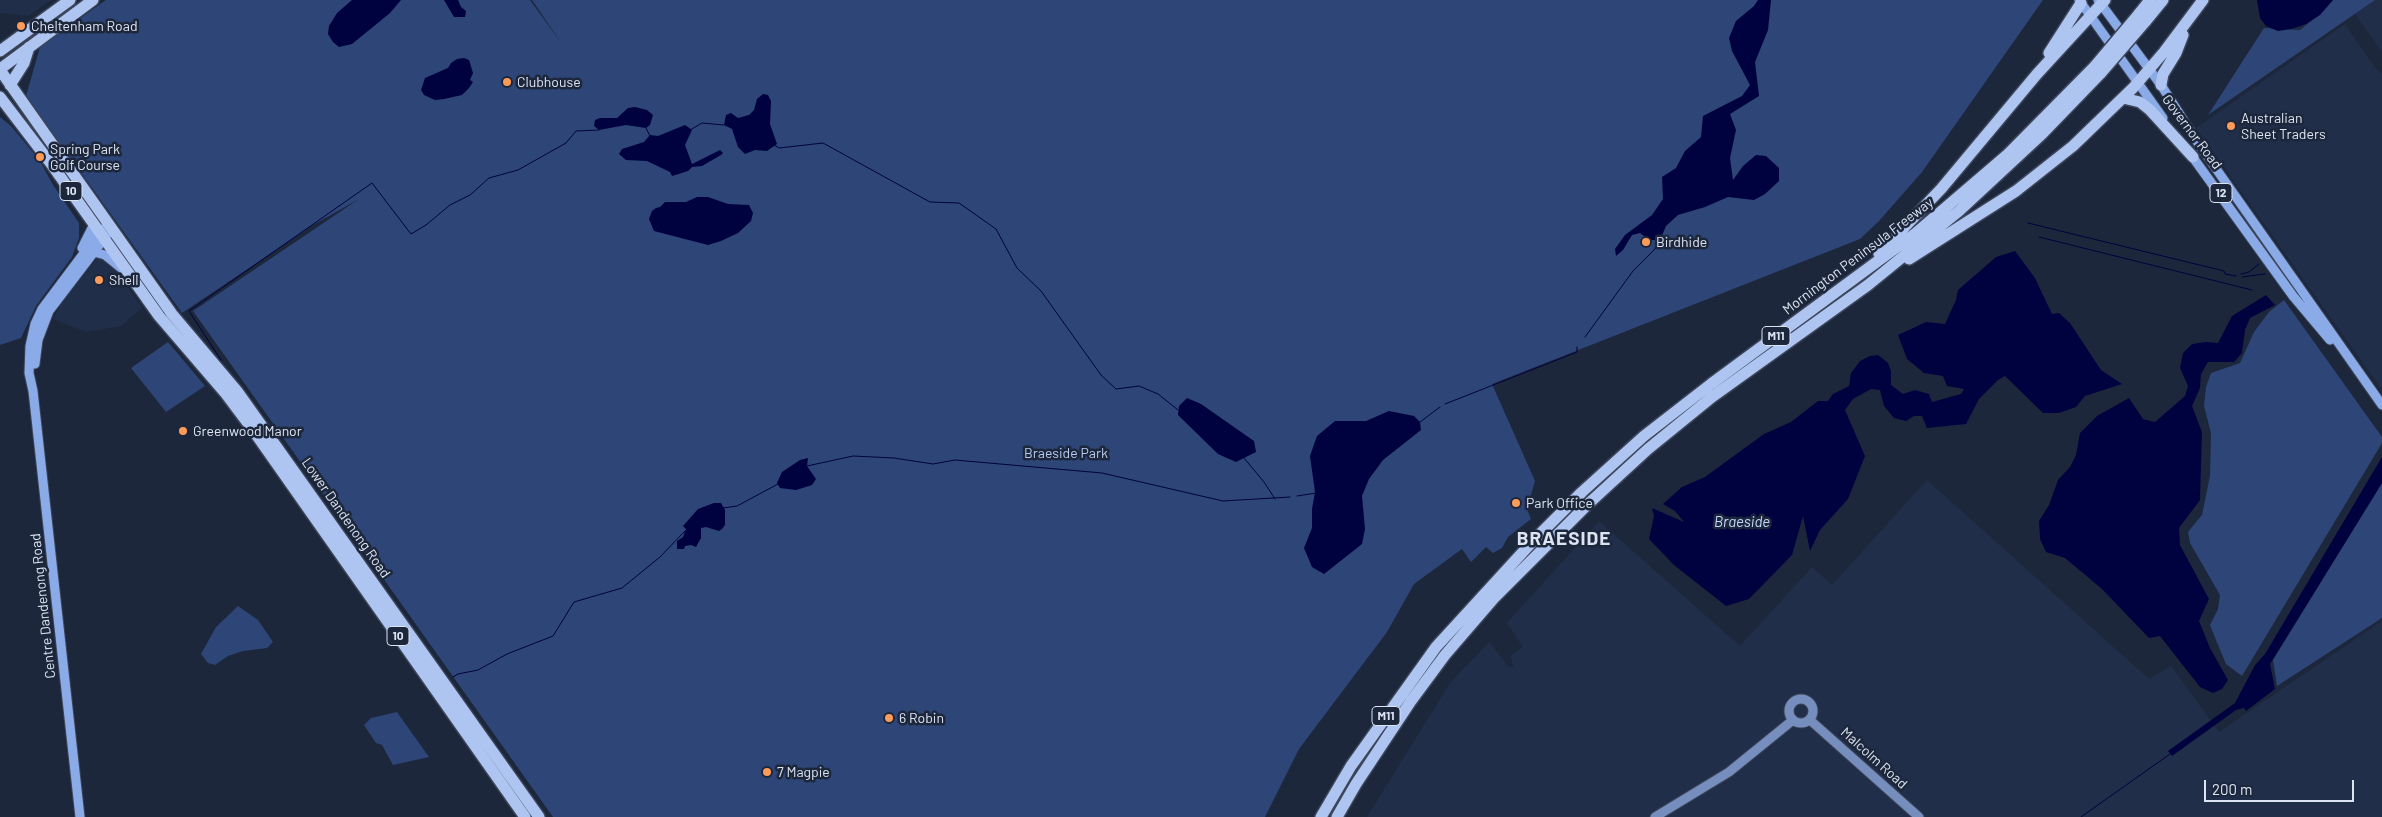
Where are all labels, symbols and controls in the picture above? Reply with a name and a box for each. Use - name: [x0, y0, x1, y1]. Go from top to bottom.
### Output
- place label: Cheltenham Road: [31, 18, 138, 34]
- marker: Cheltenham Road: [15, 20, 27, 32]
- place label: Clubhouse: [517, 74, 581, 90]
- marker: Clubhouse: [501, 76, 513, 88]
- street label: Governor Road: [2159, 91, 2225, 173]
- place label: Australian Sheet Traders: [2241, 110, 2326, 142]
- marker: Australian Sheet Traders: [2225, 120, 2237, 132]
- place label: Spring Park Golf Course: [50, 141, 120, 174]
- marker: Spring Park Golf Course: [34, 151, 46, 163]
- road number: 10: [60, 182, 82, 200]
- road number: 12: [2210, 184, 2232, 202]
- street label: Mornington Peninsula Freeway: [1779, 194, 1937, 318]
- place label: Birdhide: [1656, 234, 1707, 250]
- marker: Birdhide: [1640, 236, 1652, 248]
- place label: Shell: [109, 272, 139, 288]
- marker: Shell: [93, 274, 105, 286]
- road number: M11: [1762, 326, 1790, 346]
- place label: Greenwood Manor: [193, 423, 302, 439]
- marker: Greenwood Manor: [177, 425, 189, 437]
- park label: Braeside Park: [1024, 445, 1108, 461]
- street label: Lower Dandenong Road: [298, 455, 394, 581]
- place label: Park Office: [1526, 495, 1593, 511]
- marker: Park Office: [1510, 497, 1522, 509]
- water label: Braeside: [1714, 513, 1770, 531]
- district label: BRAESIDE: [1516, 528, 1612, 550]
- street label: Centre Dandenong Road: [27, 533, 59, 679]
- road number: 10: [387, 626, 409, 646]
- road number: M11: [1372, 706, 1400, 726]
- place label: 6 Robin: [899, 710, 944, 726]
- marker: 6 Robin: [883, 712, 895, 724]
- street label: Malcolm Road: [1837, 724, 1911, 792]
- place label: 7 Magpie: [777, 764, 830, 780]
- marker: 7 Magpie: [761, 766, 773, 778]
- scale bar: [2207, 770, 2357, 802]
- text: 200 m: [2212, 780, 2252, 798]

